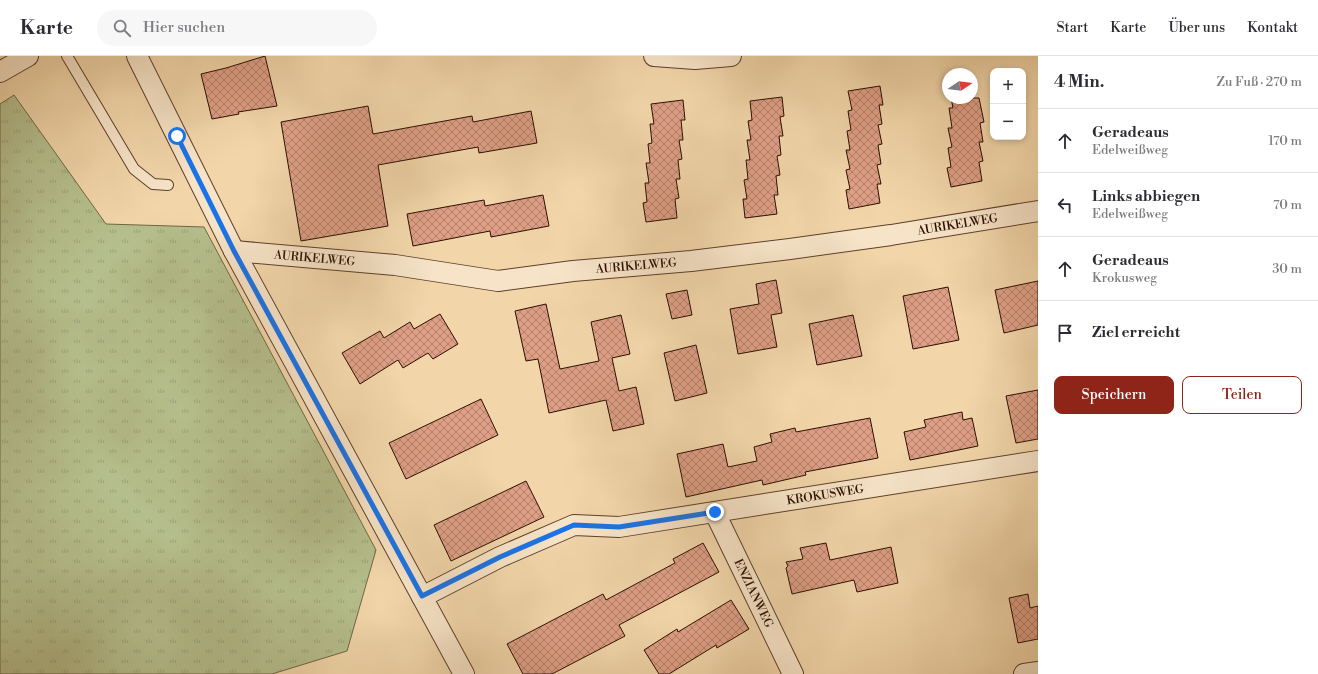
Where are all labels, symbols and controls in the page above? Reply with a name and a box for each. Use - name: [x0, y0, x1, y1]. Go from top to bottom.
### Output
- search box: [97, 10, 377, 46]
- text: Karte: [20, 16, 73, 40]
- icon: search: [111, 17, 133, 39]
- text: Hier suchen: [143, 18, 225, 37]
- text: Start: [1056, 19, 1088, 37]
- text: Karte: [1110, 19, 1146, 37]
- text: Über uns: [1168, 19, 1225, 37]
- text: Kontakt: [1247, 19, 1298, 37]
- north arrow: [942, 68, 978, 104]
- map controls: [990, 68, 1026, 140]
- button: +: [990, 68, 1026, 104]
- text: 4 Min.: [1054, 71, 1104, 93]
- text: Zu Fuß · 270 m: [1216, 74, 1302, 90]
- button: −: [990, 104, 1026, 140]
- text: Geradeaus: [1092, 123, 1169, 142]
- route start: [168, 127, 186, 145]
- icon: ahead: [1054, 130, 1076, 152]
- text: 170 m: [1268, 133, 1302, 149]
- text: Edelweißweg: [1092, 142, 1168, 158]
- text: Links abbiegen: [1092, 187, 1200, 206]
- icon: left: [1054, 194, 1076, 216]
- text: 70 m: [1273, 197, 1302, 213]
- text: Edelweißweg: [1092, 206, 1168, 222]
- street label: AURIKELWEG: [915, 211, 999, 239]
- street label: AURIKELWEG: [272, 247, 356, 270]
- text: Geradeaus: [1092, 251, 1169, 270]
- street label: AURIKELWEG: [594, 255, 678, 277]
- icon: ahead: [1054, 258, 1076, 280]
- text: 30 m: [1272, 261, 1302, 277]
- text: Krokusweg: [1092, 270, 1157, 286]
- icon: arrive: [1054, 322, 1076, 344]
- text: Ziel erreicht: [1092, 323, 1180, 342]
- button: Speichern: [1054, 376, 1174, 414]
- button: Teilen: [1182, 376, 1302, 414]
- street label: KROKUSWEG: [785, 482, 865, 509]
- route end: [706, 503, 724, 521]
- street label: ENZIANWEG: [730, 557, 776, 630]

